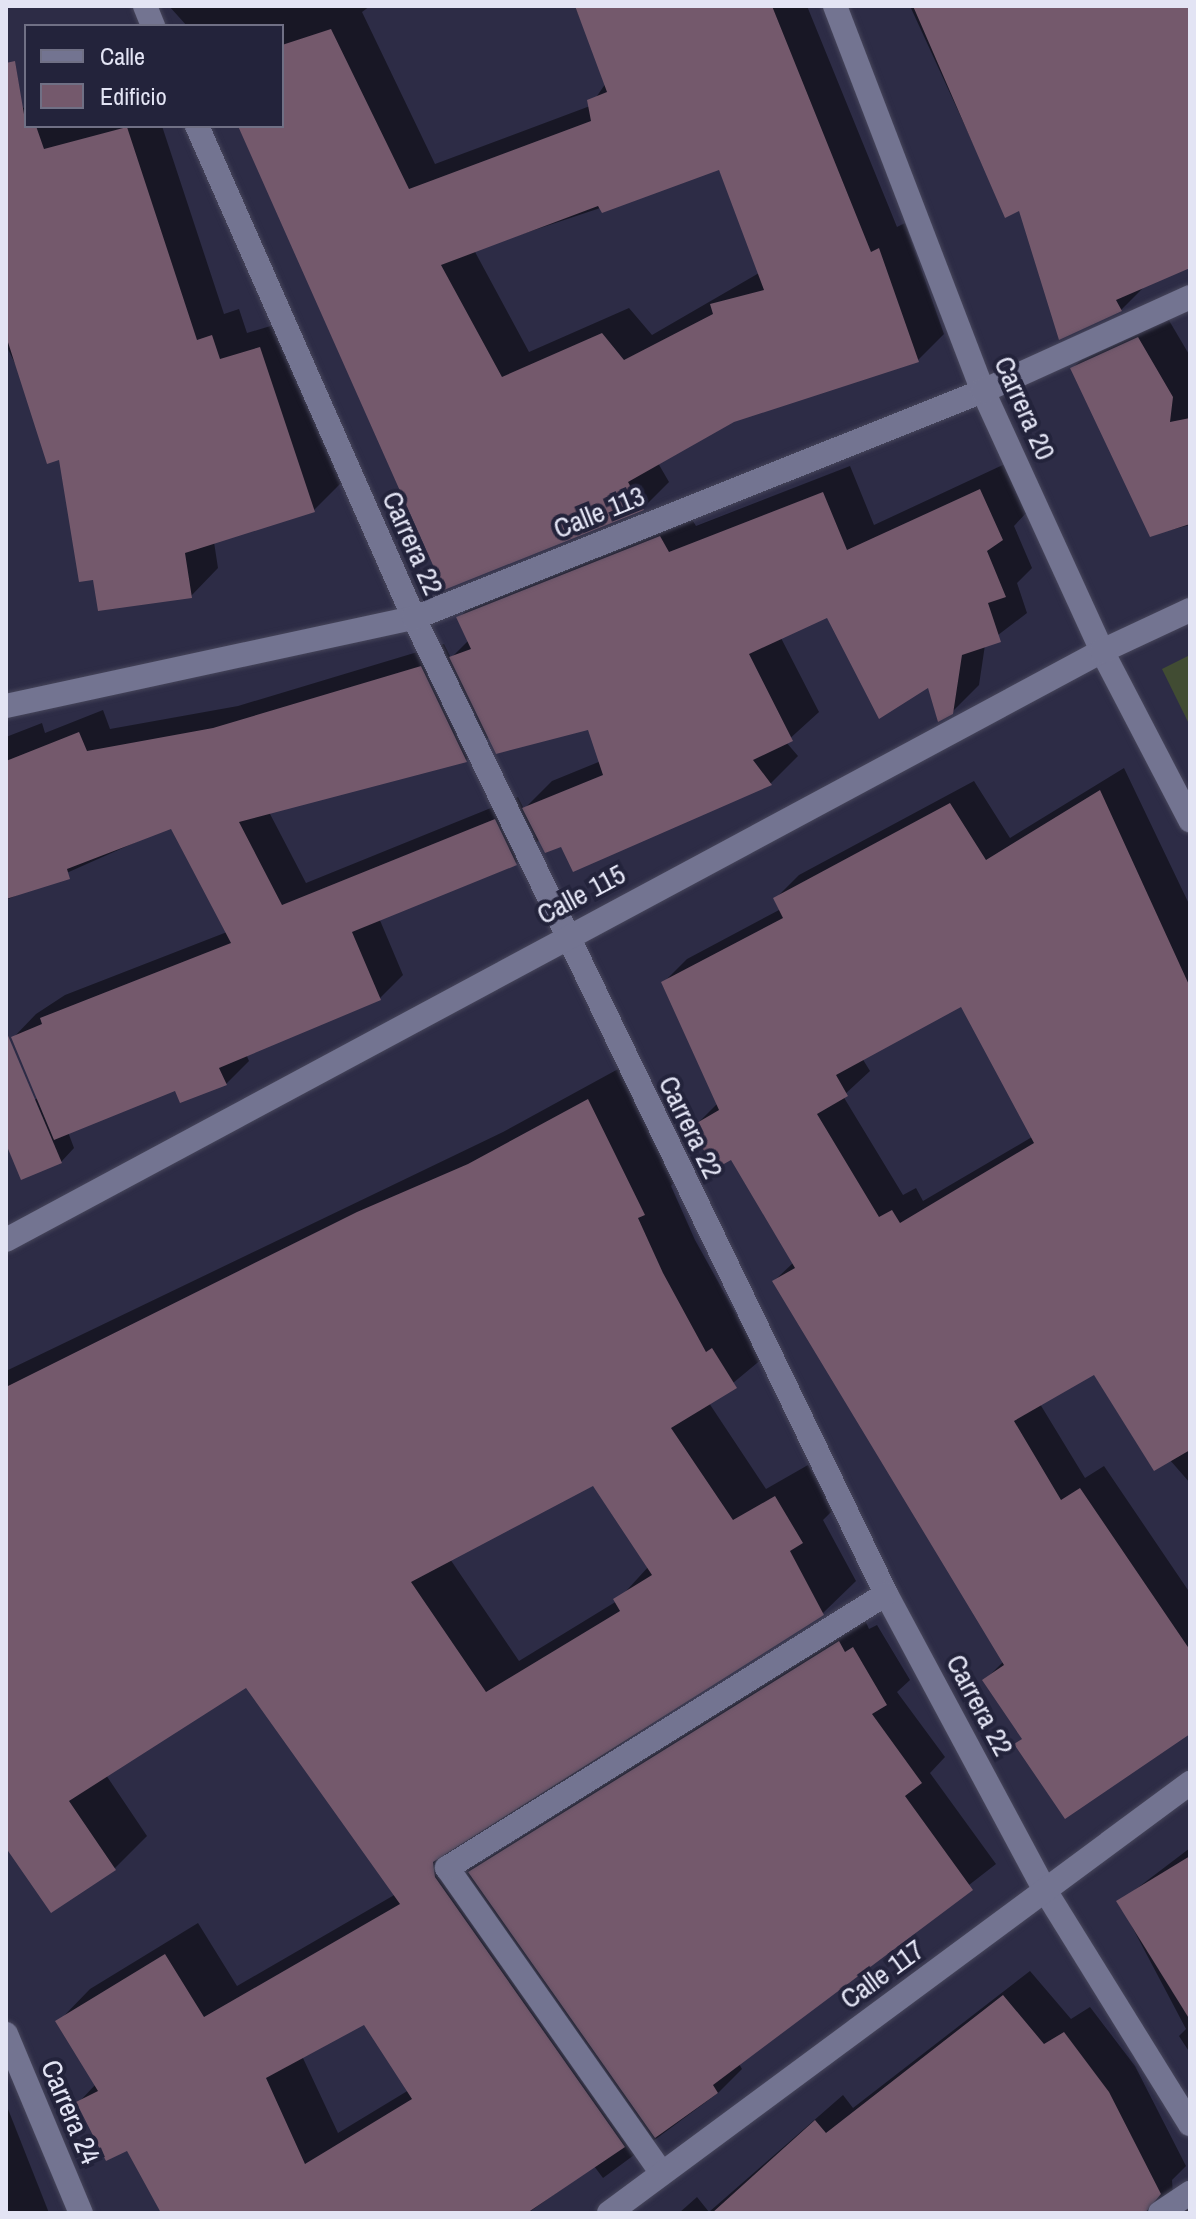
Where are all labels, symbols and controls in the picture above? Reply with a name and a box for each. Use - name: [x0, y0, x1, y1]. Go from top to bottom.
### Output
- legend: [24, 24, 284, 128]
- text: Calle: [100, 40, 145, 72]
- text: Edificio: [100, 80, 167, 112]
- street label: Carrera 20: [987, 351, 1063, 465]
- street label: Calle 113: [549, 479, 649, 545]
- street label: Carrera 22: [375, 486, 451, 600]
- street label: Calle 115: [531, 857, 631, 931]
- street label: Carrera 22: [652, 1070, 730, 1184]
- street label: Carrera 22: [939, 1649, 1021, 1761]
- street label: Calle 117: [834, 1932, 930, 2016]
- street label: Carrera 24: [34, 2055, 108, 2169]

